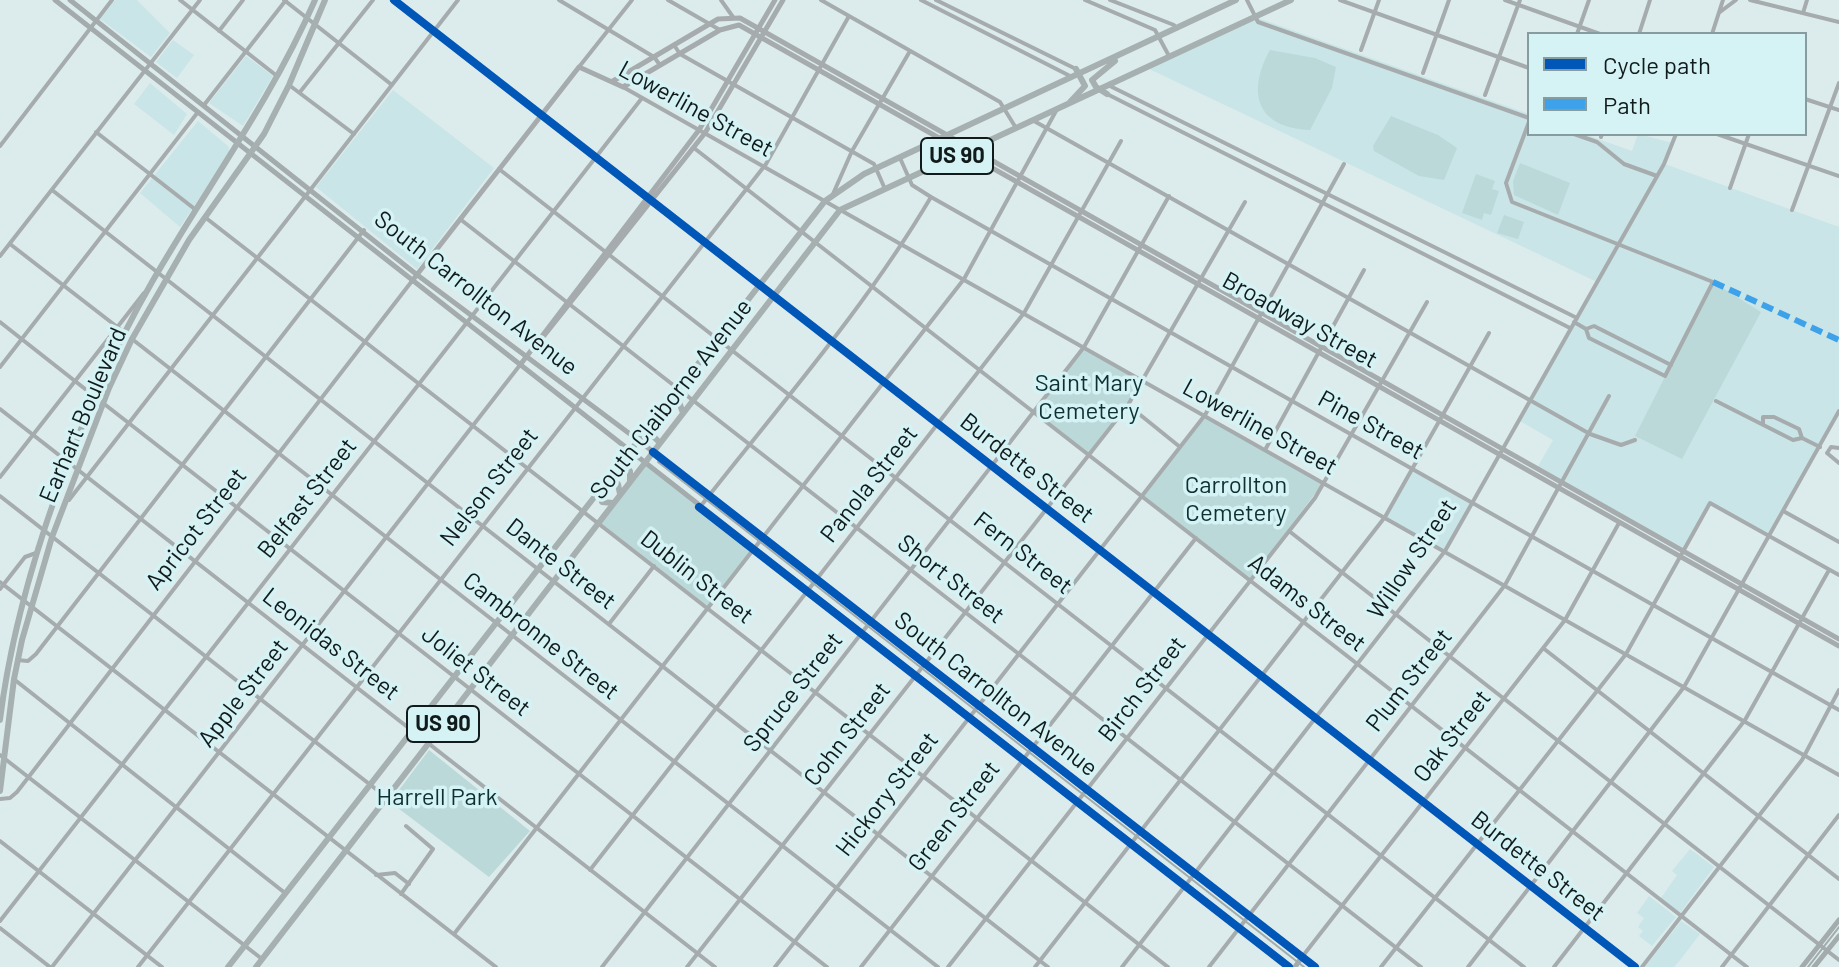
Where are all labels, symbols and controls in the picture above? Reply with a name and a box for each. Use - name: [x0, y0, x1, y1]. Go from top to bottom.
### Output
- legend: [1527, 32, 1807, 136]
- text: Cycle path: [1603, 50, 1711, 79]
- street label: Lowerline Street: [614, 55, 778, 163]
- text: Path: [1603, 90, 1651, 119]
- road number: US 90: [921, 138, 993, 174]
- street label: South Carrollton Avenue: [369, 205, 583, 381]
- street label: Broadway Street: [1218, 266, 1382, 374]
- street label: South Claiborne Avenue: [584, 293, 758, 505]
- street label: Earhart Boulevard: [33, 323, 133, 507]
- park label: Saint Mary Cemetery: [1035, 369, 1143, 425]
- street label: Lowerline Street: [1178, 373, 1342, 481]
- street label: Pine Street: [1313, 384, 1429, 466]
- street label: Burdette Street: [954, 407, 1100, 529]
- street label: Panola Street: [814, 420, 924, 548]
- street label: Nelson Street: [434, 422, 544, 552]
- street label: Belfast Street: [251, 432, 363, 564]
- street label: Apricot Street: [139, 462, 253, 596]
- park label: Carrollton Cemetery: [1185, 471, 1287, 527]
- street label: Willow Street: [1361, 494, 1463, 624]
- street label: Fern Street: [968, 505, 1078, 601]
- street label: Dante Street: [500, 512, 622, 616]
- street label: Dublin Street: [635, 524, 759, 630]
- street label: Short Street: [892, 528, 1010, 630]
- street label: Adams Street: [1242, 548, 1372, 658]
- street label: Cambronne Street: [457, 566, 625, 706]
- street label: Leonidas Street: [257, 582, 405, 706]
- street label: South Carrollton Avenue: [889, 606, 1103, 782]
- street label: Joliet Street: [416, 620, 536, 722]
- street label: Plum Street: [1360, 623, 1458, 737]
- street label: Spruce Street: [737, 626, 849, 758]
- street label: Birch Street: [1092, 631, 1192, 747]
- street label: Apple Street: [192, 633, 294, 753]
- street label: Cohn Street: [798, 676, 896, 792]
- street label: Oak Street: [1407, 684, 1497, 788]
- road number: US 90: [407, 706, 479, 742]
- street label: Hickory Street: [830, 726, 944, 862]
- street label: Green Street: [902, 755, 1006, 877]
- park label: Harrell Park: [376, 783, 498, 811]
- street label: Burdette Street: [1465, 805, 1611, 927]

